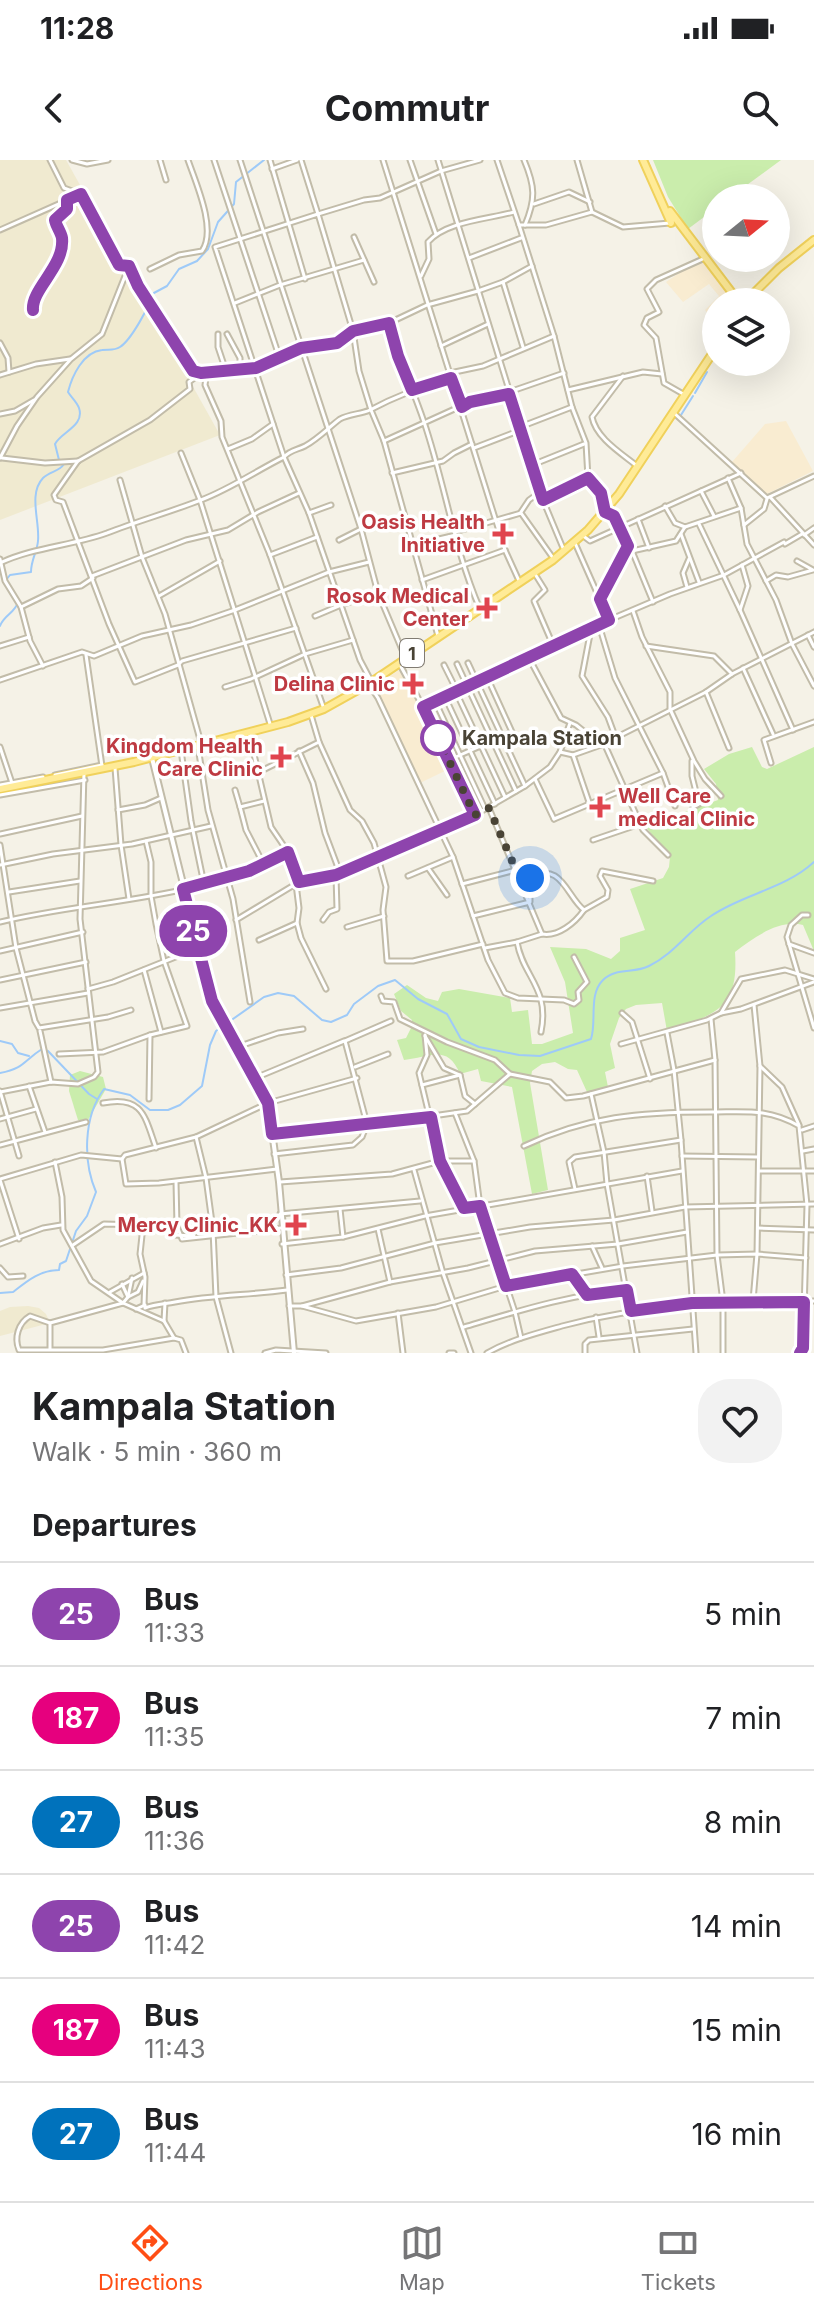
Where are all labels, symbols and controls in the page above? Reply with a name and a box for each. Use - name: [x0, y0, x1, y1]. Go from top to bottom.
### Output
- text: 11:28: [40, 10, 114, 46]
- icon: back: [32, 86, 76, 130]
- text: Commutr: [325, 86, 489, 130]
- icon: search: [738, 86, 782, 130]
- north arrow: [702, 184, 790, 272]
- map controls: [702, 184, 790, 376]
- button: layers: [702, 288, 790, 376]
- place label: Oasis Health Initiative: [361, 510, 485, 557]
- marker: Oasis Health Initiative: [492, 523, 514, 545]
- place label: Rosok Medical Center: [326, 584, 469, 631]
- marker: Rosok Medical Center: [476, 597, 498, 619]
- road number: 1: [400, 639, 424, 667]
- place label: Delina Clinic: [274, 672, 395, 696]
- marker: Delina Clinic: [402, 673, 424, 695]
- marker: Kampala Station: [421, 721, 455, 755]
- place label: Kampala Station: [462, 726, 622, 750]
- place label: Kingdom Health Care Clinic: [106, 734, 263, 781]
- marker: Kingdom Health Care Clinic: [270, 746, 292, 768]
- place label: Well Care medical Clinic: [618, 784, 755, 831]
- marker: Well Care medical Clinic: [589, 796, 611, 818]
- your location: [510, 858, 550, 898]
- line badge: 25: [157, 905, 229, 957]
- text: 25: [175, 914, 211, 948]
- place label: Mercy Clinic_KK: [117, 1213, 278, 1237]
- marker: Mercy Clinic_KK: [285, 1214, 307, 1236]
- button: heart: [698, 1379, 782, 1463]
- text: Kampala Station: [32, 1383, 336, 1429]
- text: Walk · 5 min · 360 m: [32, 1436, 282, 1467]
- text: Departures: [32, 1507, 197, 1543]
- text: Bus: [144, 1581, 199, 1617]
- text: 5 min: [704, 1596, 782, 1632]
- text: 25: [58, 1597, 94, 1631]
- text: 11:33: [144, 1617, 205, 1648]
- text: Bus: [144, 1685, 199, 1721]
- text: 7 min: [705, 1700, 782, 1736]
- text: 187: [53, 1701, 99, 1735]
- text: 11:35: [144, 1721, 205, 1752]
- text: Bus: [144, 1789, 199, 1825]
- text: 8 min: [704, 1804, 782, 1840]
- text: 27: [59, 1805, 93, 1839]
- text: 11:36: [144, 1825, 205, 1856]
- text: Bus: [144, 1893, 199, 1929]
- text: 14 min: [691, 1908, 782, 1944]
- text: 25: [58, 1909, 94, 1943]
- text: 11:42: [144, 1929, 205, 1960]
- text: Bus: [144, 1997, 199, 2033]
- text: 15 min: [692, 2012, 782, 2048]
- text: 187: [53, 2013, 99, 2047]
- text: 11:43: [144, 2033, 206, 2064]
- text: Bus: [144, 2101, 199, 2137]
- text: 16 min: [691, 2116, 782, 2152]
- text: 27: [59, 2117, 93, 2151]
- text: 11:44: [144, 2137, 206, 2168]
- tab: Directions: [98, 2221, 203, 2295]
- tab: Map: [399, 2221, 445, 2295]
- tab: Tickets: [641, 2221, 716, 2295]

